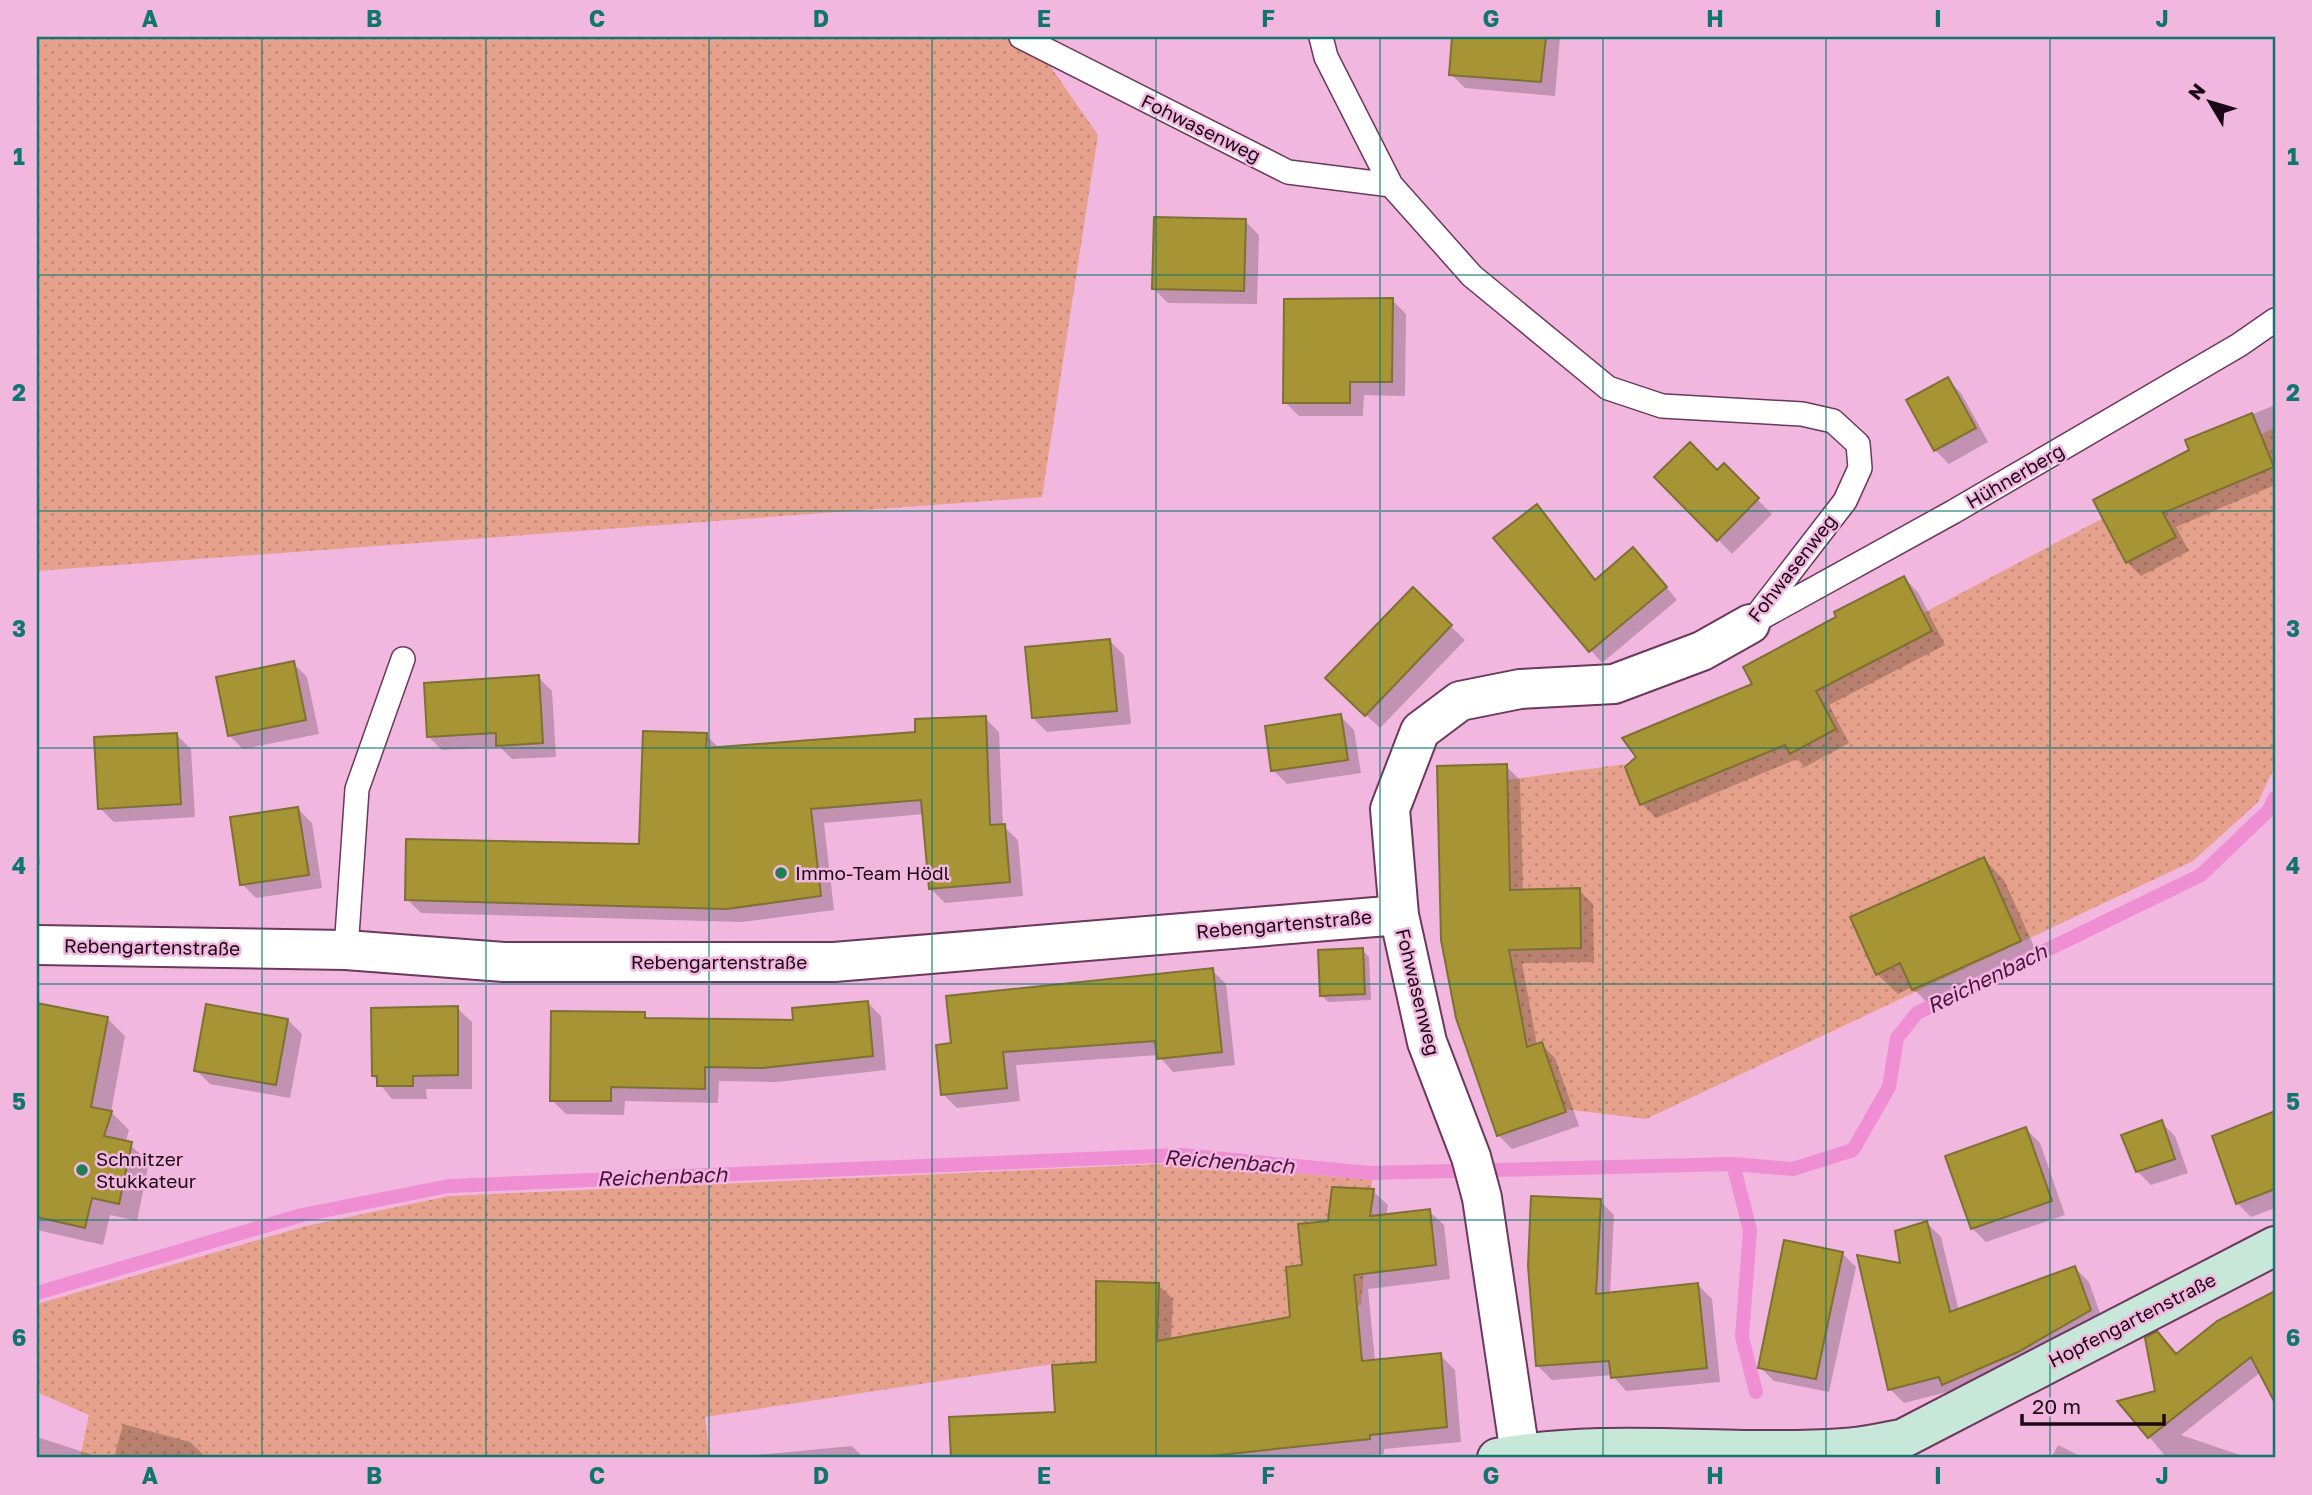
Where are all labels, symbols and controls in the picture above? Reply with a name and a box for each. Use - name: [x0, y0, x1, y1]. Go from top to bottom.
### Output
- text: A: [142, 4, 159, 32]
- text: B: [366, 4, 382, 32]
- text: C: [589, 4, 605, 32]
- text: D: [813, 4, 829, 32]
- text: E: [1037, 4, 1051, 32]
- text: F: [1261, 4, 1275, 32]
- text: G: [1483, 4, 1499, 32]
- text: H: [1706, 4, 1724, 32]
- text: I: [1934, 4, 1942, 32]
- text: J: [2155, 4, 2169, 32]
- north arrow: [2176, 66, 2246, 136]
- text: N: [2183, 78, 2210, 104]
- street label: Fohwasenweg: [1138, 89, 1265, 166]
- text: 1: [13, 142, 25, 170]
- text: 1: [2287, 142, 2299, 170]
- text: 2: [12, 378, 26, 406]
- text: 2: [2286, 378, 2300, 406]
- street label: Hühnerberg: [1962, 438, 2068, 513]
- street label: Fohwasenweg: [1742, 509, 1841, 626]
- text: 3: [12, 614, 26, 642]
- text: 3: [2286, 614, 2300, 642]
- text: 4: [12, 851, 26, 879]
- text: 4: [2286, 851, 2300, 879]
- place label: Immo-Team Hödl: [795, 861, 950, 884]
- marker: Immo-Team Hödl: [773, 865, 789, 881]
- street label: Rebengartenstraße: [1195, 904, 1373, 943]
- street label: Fohwasenweg: [1392, 926, 1445, 1058]
- street label: Rebengartenstraße: [64, 933, 240, 960]
- water label: Reichenbach: [1922, 937, 2052, 1018]
- street label: Rebengartenstraße: [631, 950, 807, 973]
- text: 5: [12, 1087, 26, 1115]
- text: 5: [2286, 1087, 2300, 1115]
- water label: Reichenbach: [1163, 1143, 1296, 1179]
- place label: Schnitzer Stukkateur: [96, 1147, 197, 1192]
- water label: Reichenbach: [596, 1161, 729, 1191]
- marker: Schnitzer Stukkateur: [74, 1162, 90, 1178]
- street label: Hopfengartenstraße: [2044, 1267, 2219, 1372]
- text: 6: [12, 1323, 26, 1351]
- text: 6: [2286, 1323, 2300, 1351]
- scale bar: [2022, 1383, 2163, 1427]
- text: 20 m: [2032, 1393, 2081, 1419]
- text: A: [142, 1461, 159, 1489]
- text: B: [366, 1461, 382, 1489]
- text: C: [589, 1461, 605, 1489]
- text: D: [813, 1461, 829, 1489]
- text: E: [1037, 1461, 1051, 1489]
- text: F: [1261, 1461, 1275, 1489]
- text: G: [1483, 1461, 1499, 1489]
- text: H: [1706, 1461, 1724, 1489]
- text: I: [1934, 1461, 1942, 1489]
- text: J: [2155, 1461, 2169, 1489]

